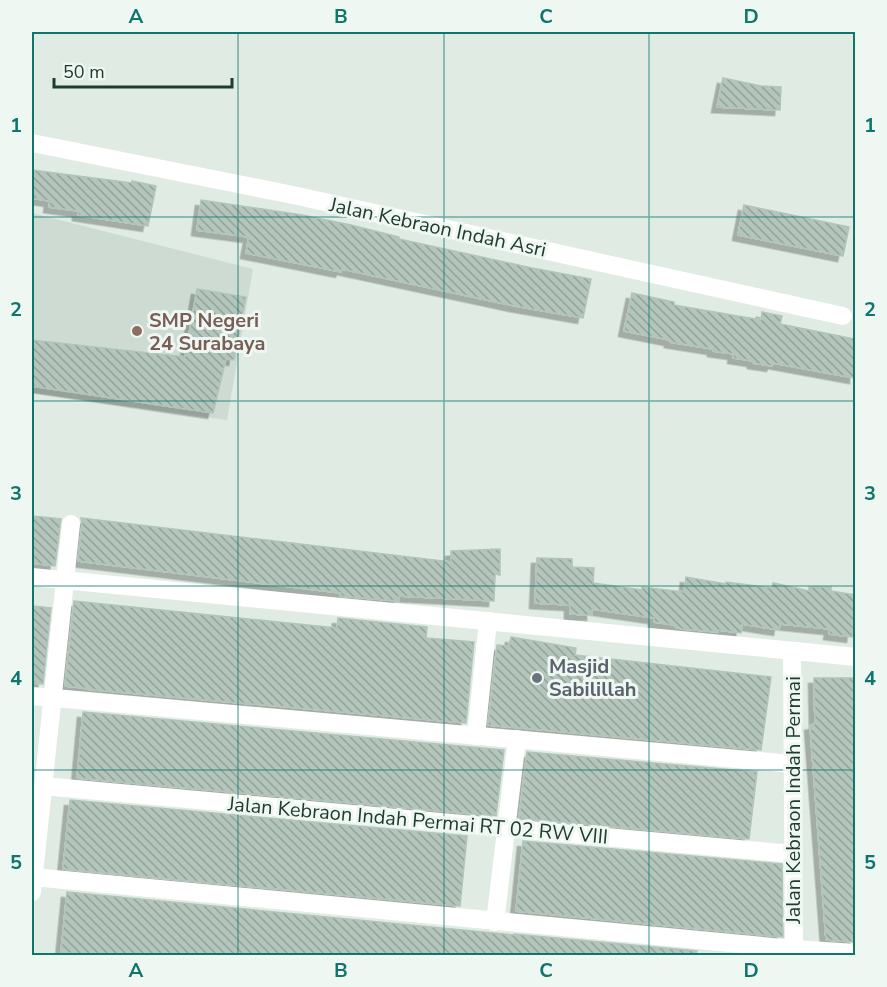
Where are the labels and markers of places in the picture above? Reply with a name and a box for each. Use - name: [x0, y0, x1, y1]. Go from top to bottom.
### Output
- place label: SMP Negeri 24 Surabaya: [149, 307, 265, 357]
- marker: SMP Negeri 24 Surabaya: [130, 324, 144, 338]
- place label: Masjid Sabilillah: [549, 653, 637, 703]
- marker: Masjid Sabilillah: [530, 671, 544, 685]

